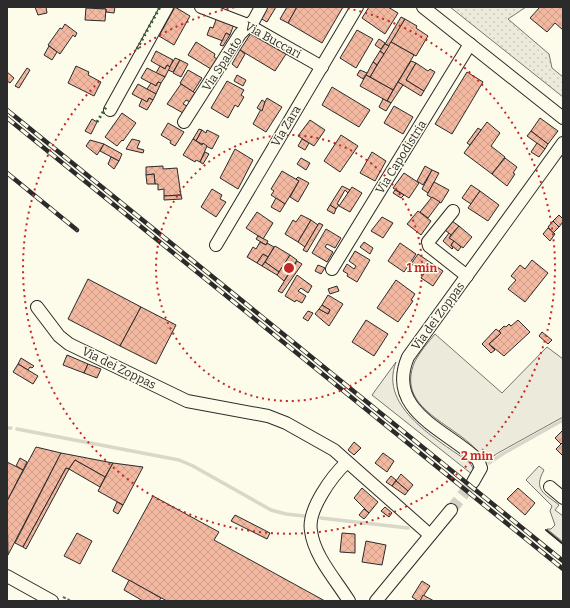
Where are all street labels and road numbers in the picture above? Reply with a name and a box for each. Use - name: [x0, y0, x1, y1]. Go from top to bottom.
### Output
- street label: Via Buccari: [242, 19, 304, 61]
- street label: Via Spalato: [199, 34, 245, 94]
- street label: Via Zara: [268, 102, 304, 149]
- street label: Via Capodistria: [373, 117, 429, 196]
- street label: Via dei Zoppas: [409, 279, 468, 353]
- street label: Via dei Zoppas: [80, 344, 159, 392]

